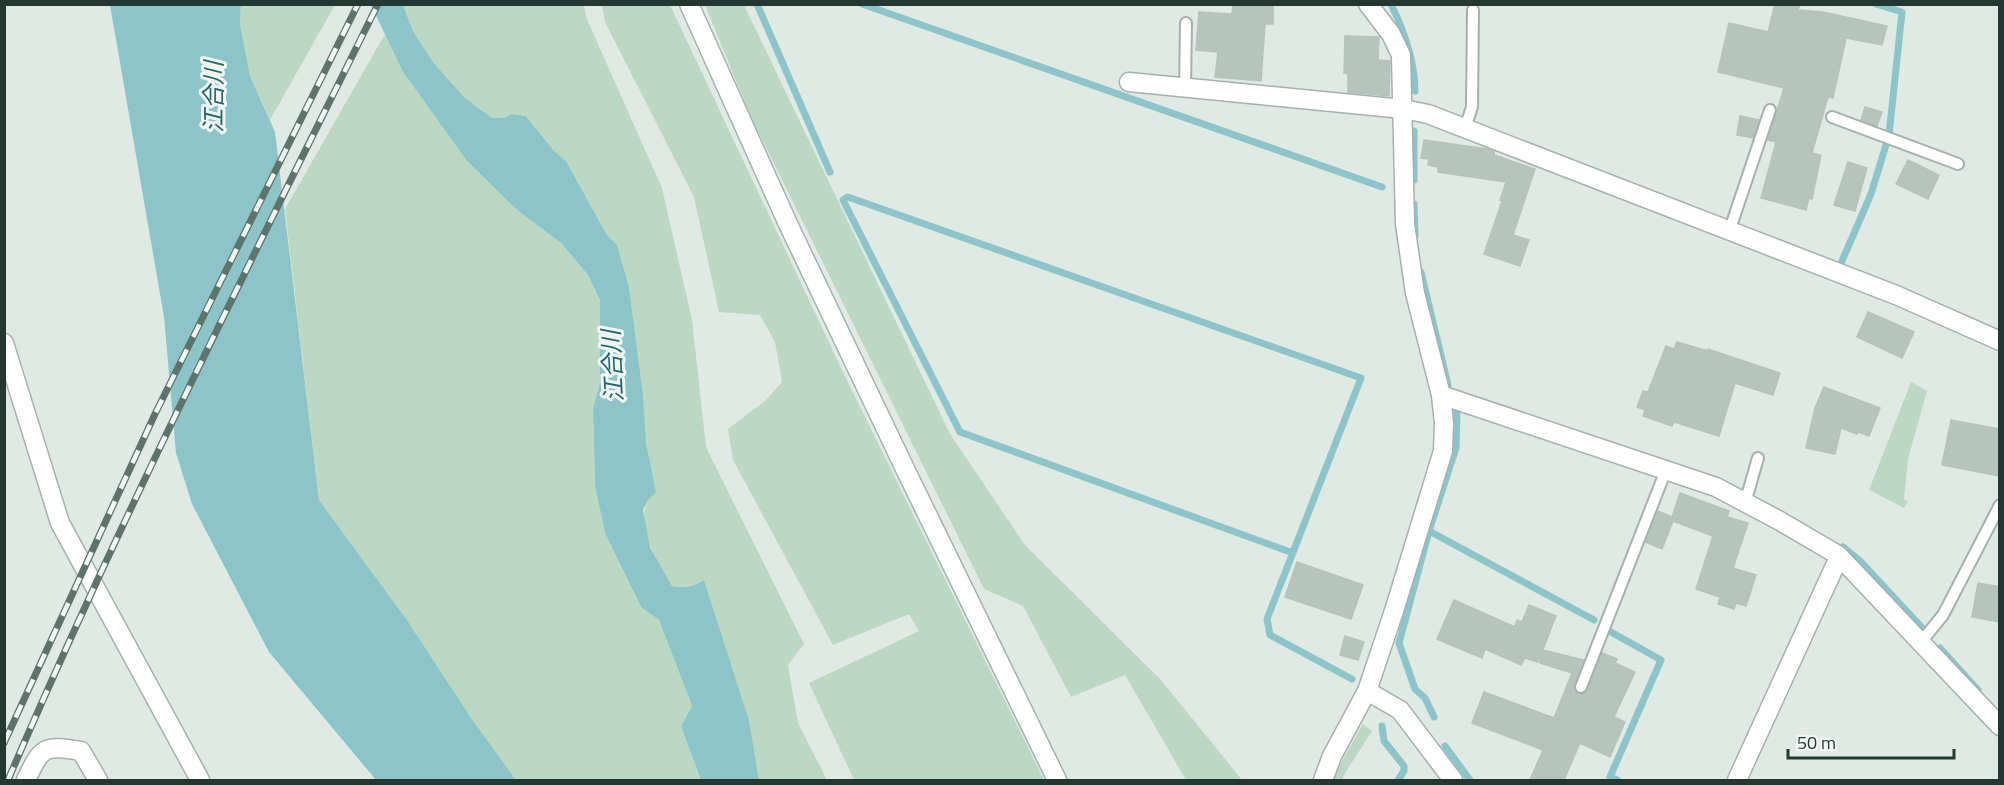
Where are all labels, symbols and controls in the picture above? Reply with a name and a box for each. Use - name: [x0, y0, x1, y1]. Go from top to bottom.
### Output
- water label: 江合川: [195, 58, 231, 133]
- water label: 江合川: [592, 326, 632, 403]
- scale bar: [1788, 722, 1954, 760]
- text: 50 m: [1797, 729, 1836, 756]

